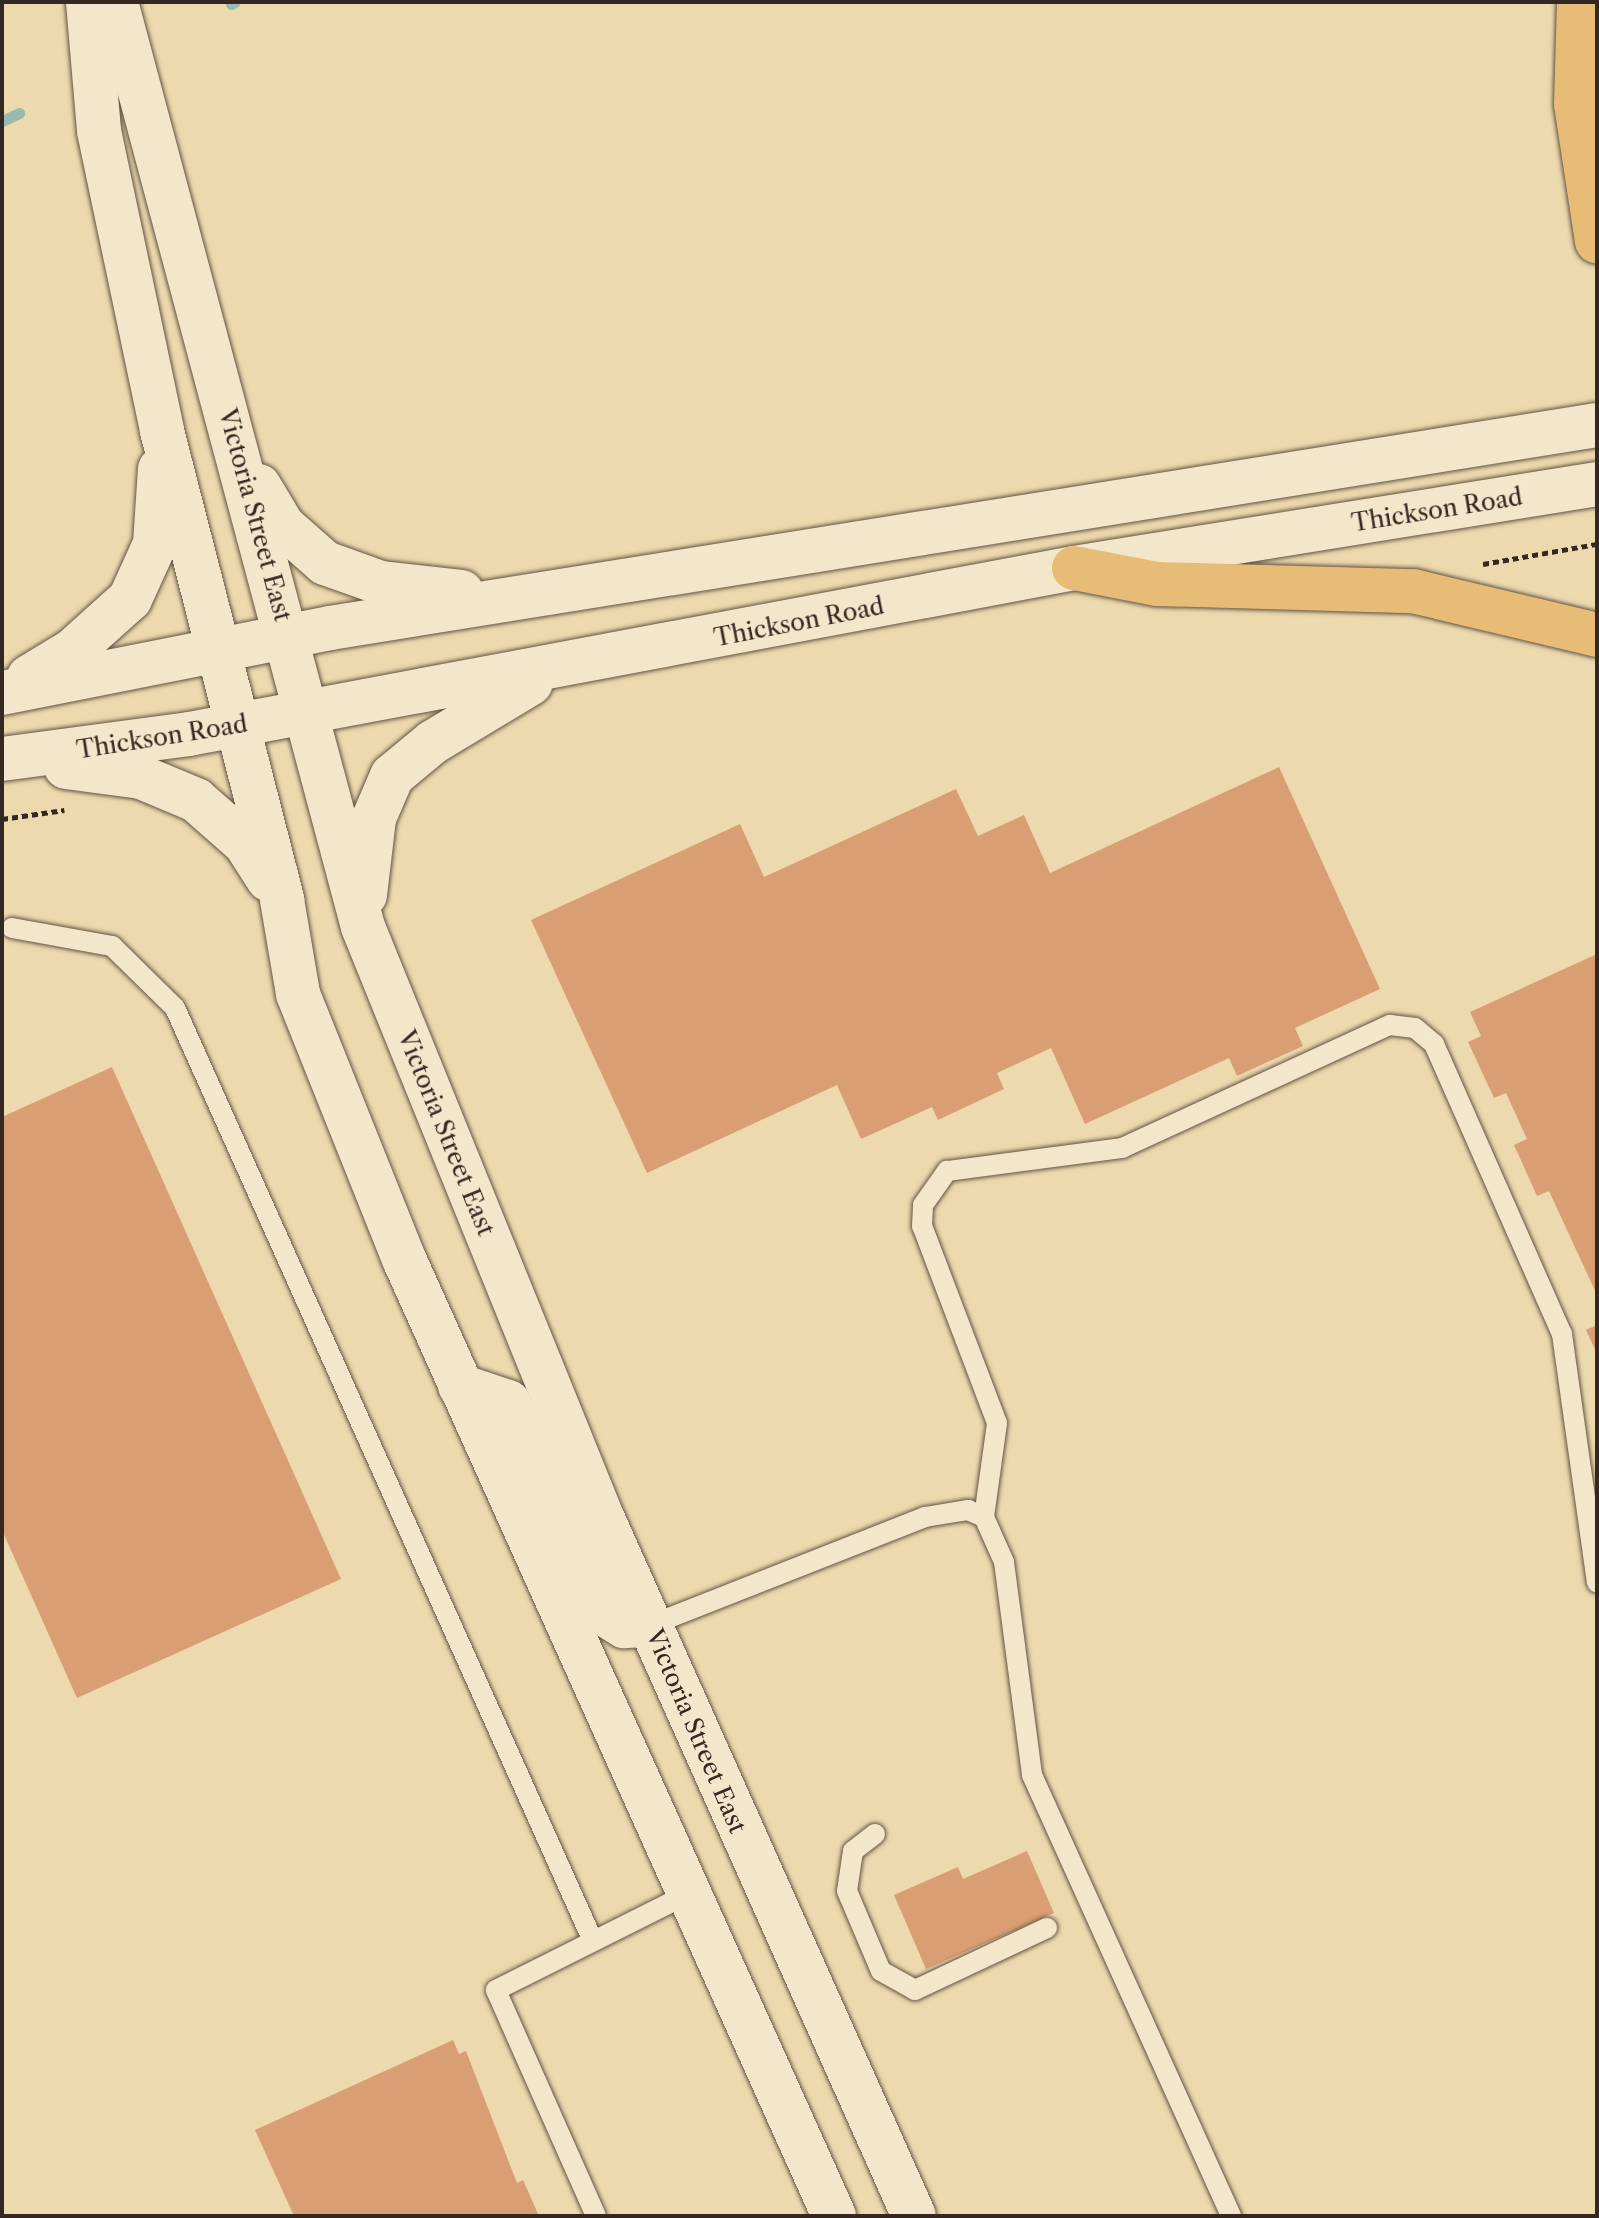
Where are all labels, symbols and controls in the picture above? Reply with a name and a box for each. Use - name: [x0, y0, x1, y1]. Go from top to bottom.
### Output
- street label: Victoria Street East: [213, 405, 297, 625]
- street label: Thickson Road: [1349, 482, 1525, 538]
- street label: Thickson Road: [711, 591, 887, 653]
- street label: Thickson Road: [74, 709, 250, 765]
- street label: Victoria Street East: [392, 1026, 500, 1240]
- street label: Victoria Street East: [640, 1624, 752, 1838]

